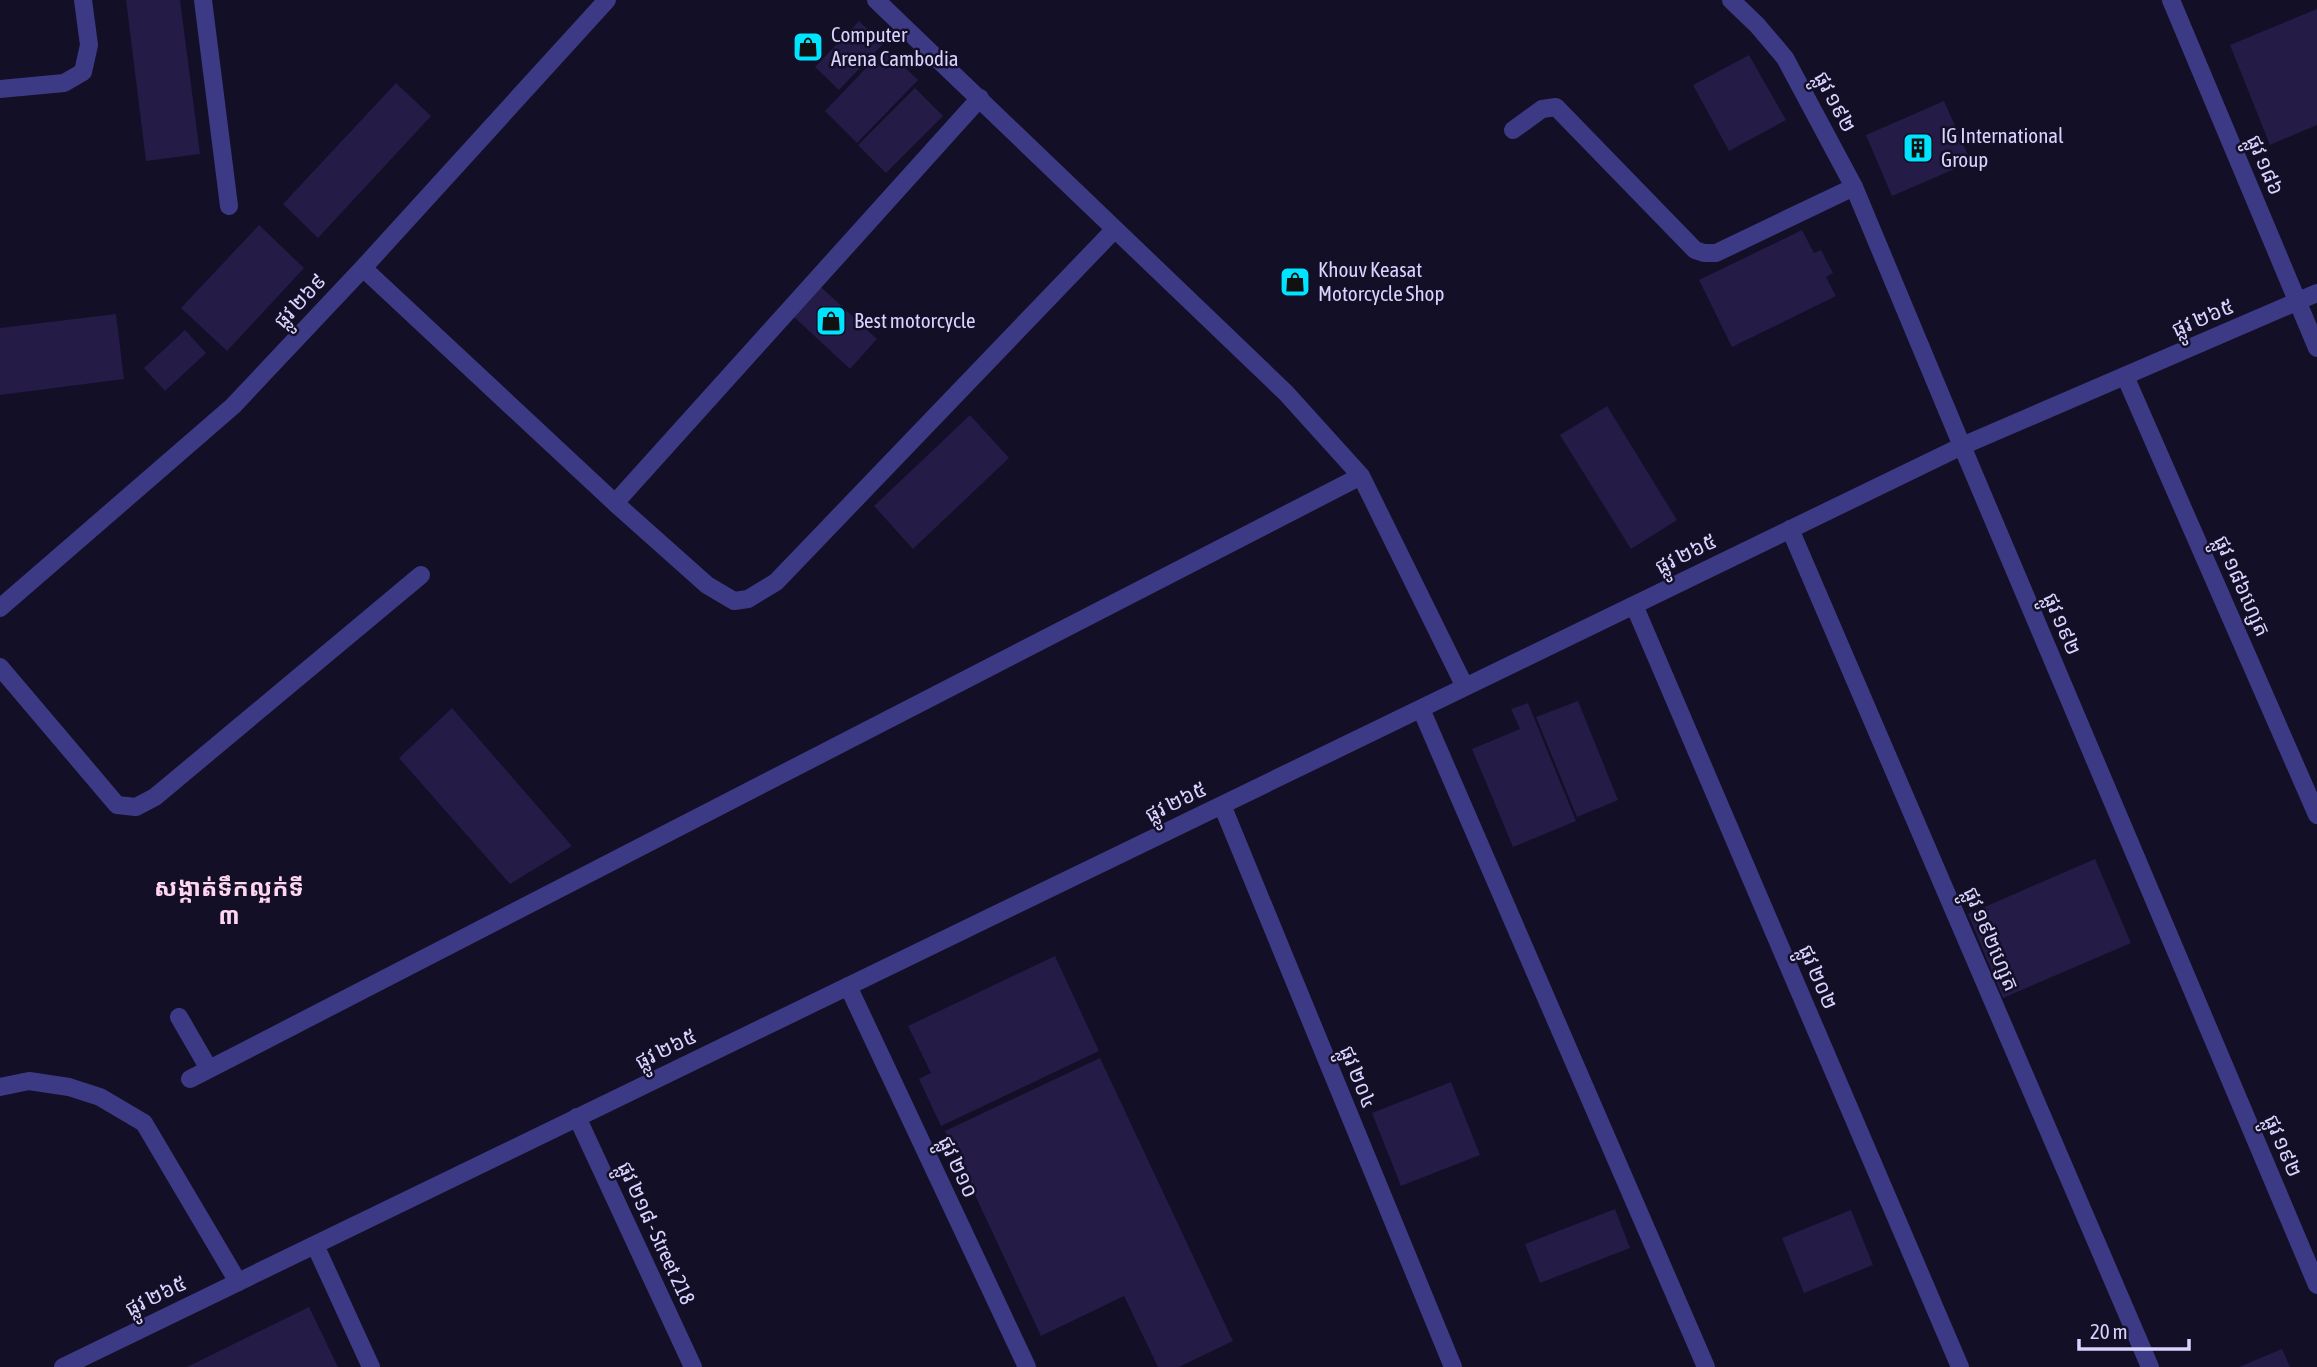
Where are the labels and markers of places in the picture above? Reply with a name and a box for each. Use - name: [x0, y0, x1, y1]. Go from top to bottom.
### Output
- place label: Computer Arena Cambodia: [831, 22, 959, 70]
- shop icon: Computer Arena Cambodia: [791, 30, 825, 64]
- place label: IG International Group: [1941, 123, 2064, 171]
- building icon: IG International Group: [1901, 131, 1935, 165]
- place label: Khouv Keasat Motorcycle Shop: [1318, 257, 1444, 305]
- shop icon: Khouv Keasat Motorcycle Shop: [1278, 265, 1312, 299]
- shop icon: Best motorcycle: [814, 304, 848, 338]
- place label: Best motorcycle: [854, 308, 976, 332]

